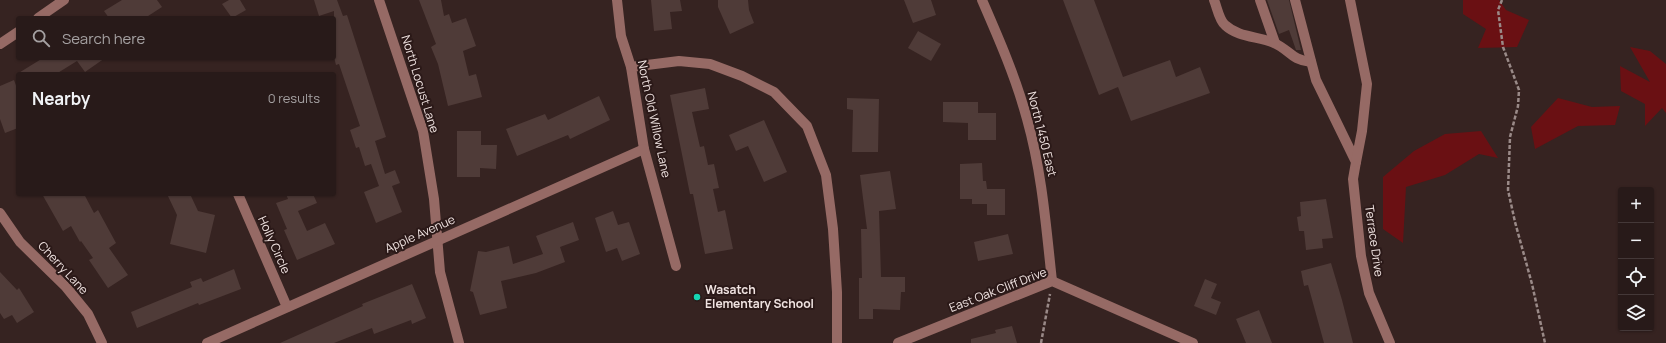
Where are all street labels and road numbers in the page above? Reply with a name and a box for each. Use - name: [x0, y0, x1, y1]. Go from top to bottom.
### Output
- street label: North Locust Lane: [398, 33, 443, 135]
- street label: North Old Willow Lane: [634, 59, 675, 179]
- street label: North 1450 East: [1024, 90, 1061, 178]
- street label: Terrace Drive: [1361, 204, 1388, 278]
- street label: Apple Avenue: [382, 211, 458, 257]
- street label: Holly Circle: [254, 213, 295, 276]
- street label: Cherry Lane: [34, 237, 92, 298]
- street label: East Oak Cliff Drive: [947, 263, 1049, 316]

